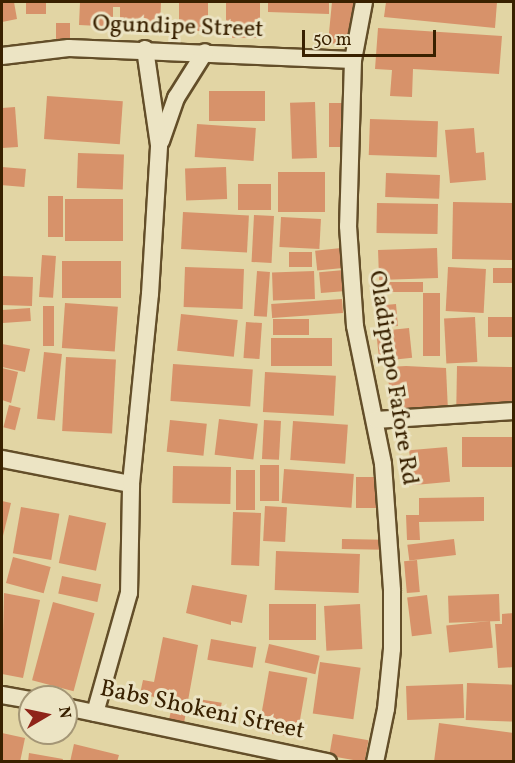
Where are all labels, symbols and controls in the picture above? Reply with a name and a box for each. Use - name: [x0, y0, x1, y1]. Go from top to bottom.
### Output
- street label: Ogundipe Street: [92, 11, 264, 45]
- scale bar: [305, 18, 438, 56]
- text: 50 m: [313, 28, 352, 53]
- street label: Oladipupo Fafore Rd: [361, 269, 423, 487]
- street label: Babs Shokeni Street: [97, 675, 307, 747]
- north arrow: [18, 685, 78, 745]
- text: N: [52, 705, 76, 720]

